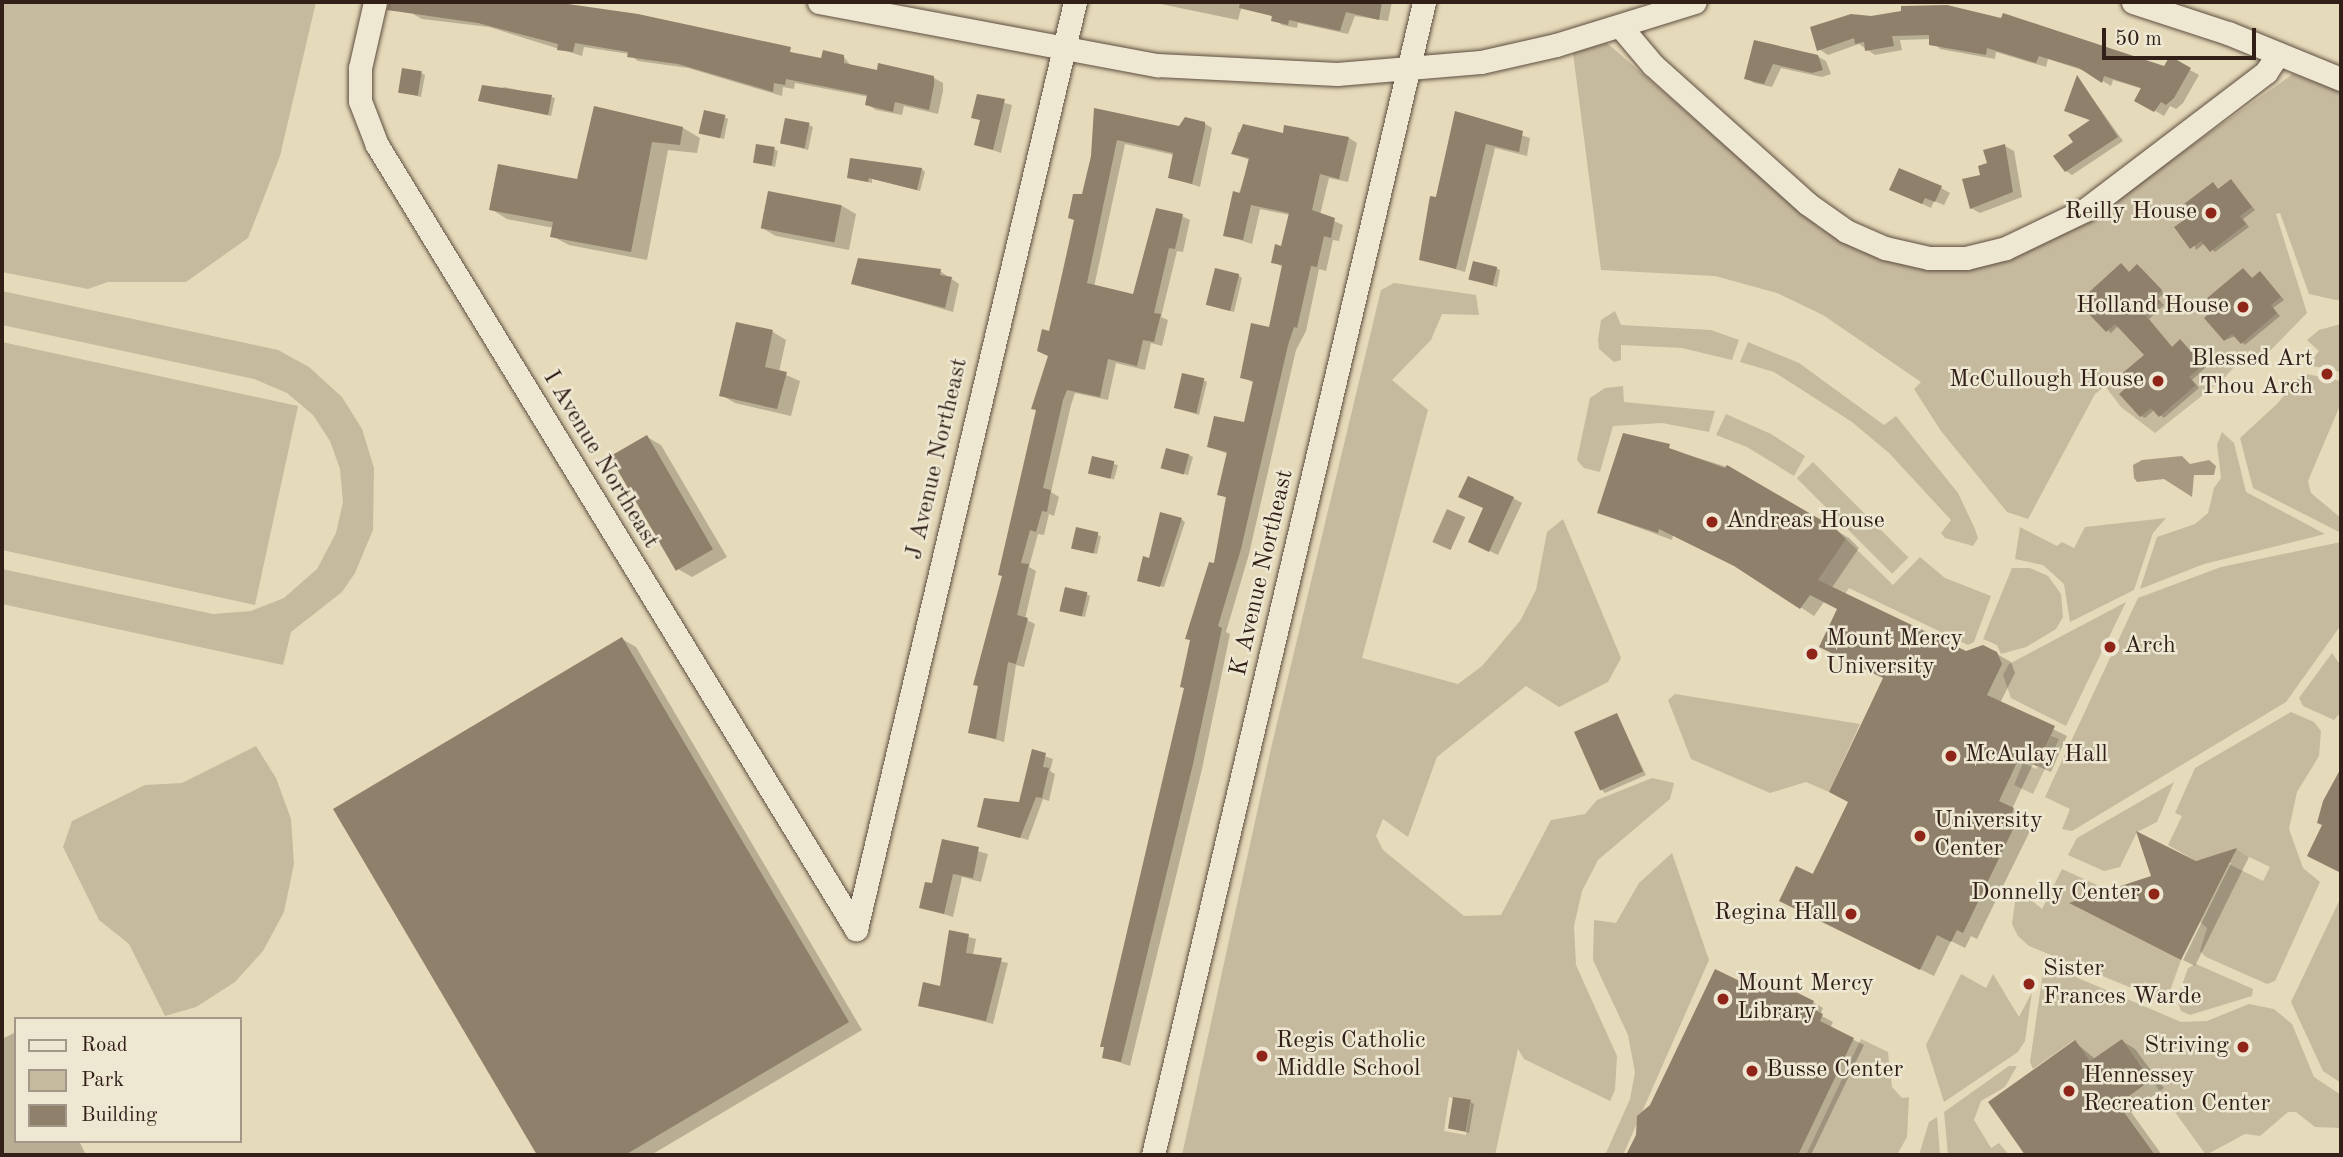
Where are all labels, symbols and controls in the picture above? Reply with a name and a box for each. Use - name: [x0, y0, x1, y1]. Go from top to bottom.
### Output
- scale bar: [2105, 14, 2259, 58]
- text: 50 m: [2115, 29, 2162, 50]
- place label: Reilly House: [2065, 199, 2197, 227]
- marker: Reilly House: [2203, 205, 2219, 221]
- place label: Holland House: [2076, 293, 2229, 321]
- marker: Holland House: [2235, 299, 2251, 315]
- place label: Blessed Art Thou Arch: [2191, 346, 2313, 402]
- street label: J Avenue Northeast: [901, 355, 975, 563]
- street label: I Avenue Northeast: [536, 366, 664, 554]
- marker: Blessed Art Thou Arch: [2319, 366, 2335, 382]
- place label: McCullough House: [1949, 367, 2144, 395]
- marker: McCullough House: [2150, 373, 2166, 389]
- street label: K Avenue Northeast: [1225, 467, 1301, 679]
- place label: Andreas House: [1726, 508, 1885, 536]
- marker: Andreas House: [1704, 514, 1720, 530]
- place label: Mount Mercy University: [1826, 626, 1963, 682]
- place label: Arch: [2124, 633, 2176, 661]
- marker: Arch: [2102, 639, 2118, 655]
- marker: Mount Mercy University: [1804, 646, 1820, 662]
- place label: McAulay Hall: [1965, 742, 2108, 770]
- marker: McAulay Hall: [1943, 748, 1959, 764]
- place label: University Center: [1934, 808, 2043, 864]
- marker: University Center: [1912, 828, 1928, 844]
- place label: Donnelly Center: [1971, 880, 2140, 908]
- marker: Donnelly Center: [2146, 886, 2162, 902]
- place label: Regina Hall: [1714, 900, 1837, 928]
- marker: Regina Hall: [1843, 906, 1859, 922]
- place label: Sister Frances Warde: [2043, 956, 2201, 1012]
- place label: Mount Mercy Library: [1737, 971, 1874, 1027]
- marker: Sister Frances Warde: [2021, 976, 2037, 992]
- marker: Mount Mercy Library: [1715, 991, 1731, 1007]
- legend: [14, 1017, 242, 1143]
- place label: Regis Catholic Middle School: [1276, 1028, 1426, 1084]
- place label: Striving: [2144, 1033, 2229, 1061]
- text: Road: [81, 1035, 128, 1056]
- marker: Striving: [2235, 1039, 2251, 1055]
- marker: Regis Catholic Middle School: [1254, 1048, 1270, 1064]
- place label: Busse Center: [1766, 1057, 1903, 1085]
- marker: Busse Center: [1744, 1063, 1760, 1079]
- place label: Hennessey Recreation Center: [2083, 1063, 2270, 1119]
- text: Park: [81, 1070, 124, 1091]
- marker: Hennessey Recreation Center: [2061, 1083, 2077, 1099]
- text: Building: [81, 1105, 157, 1126]

